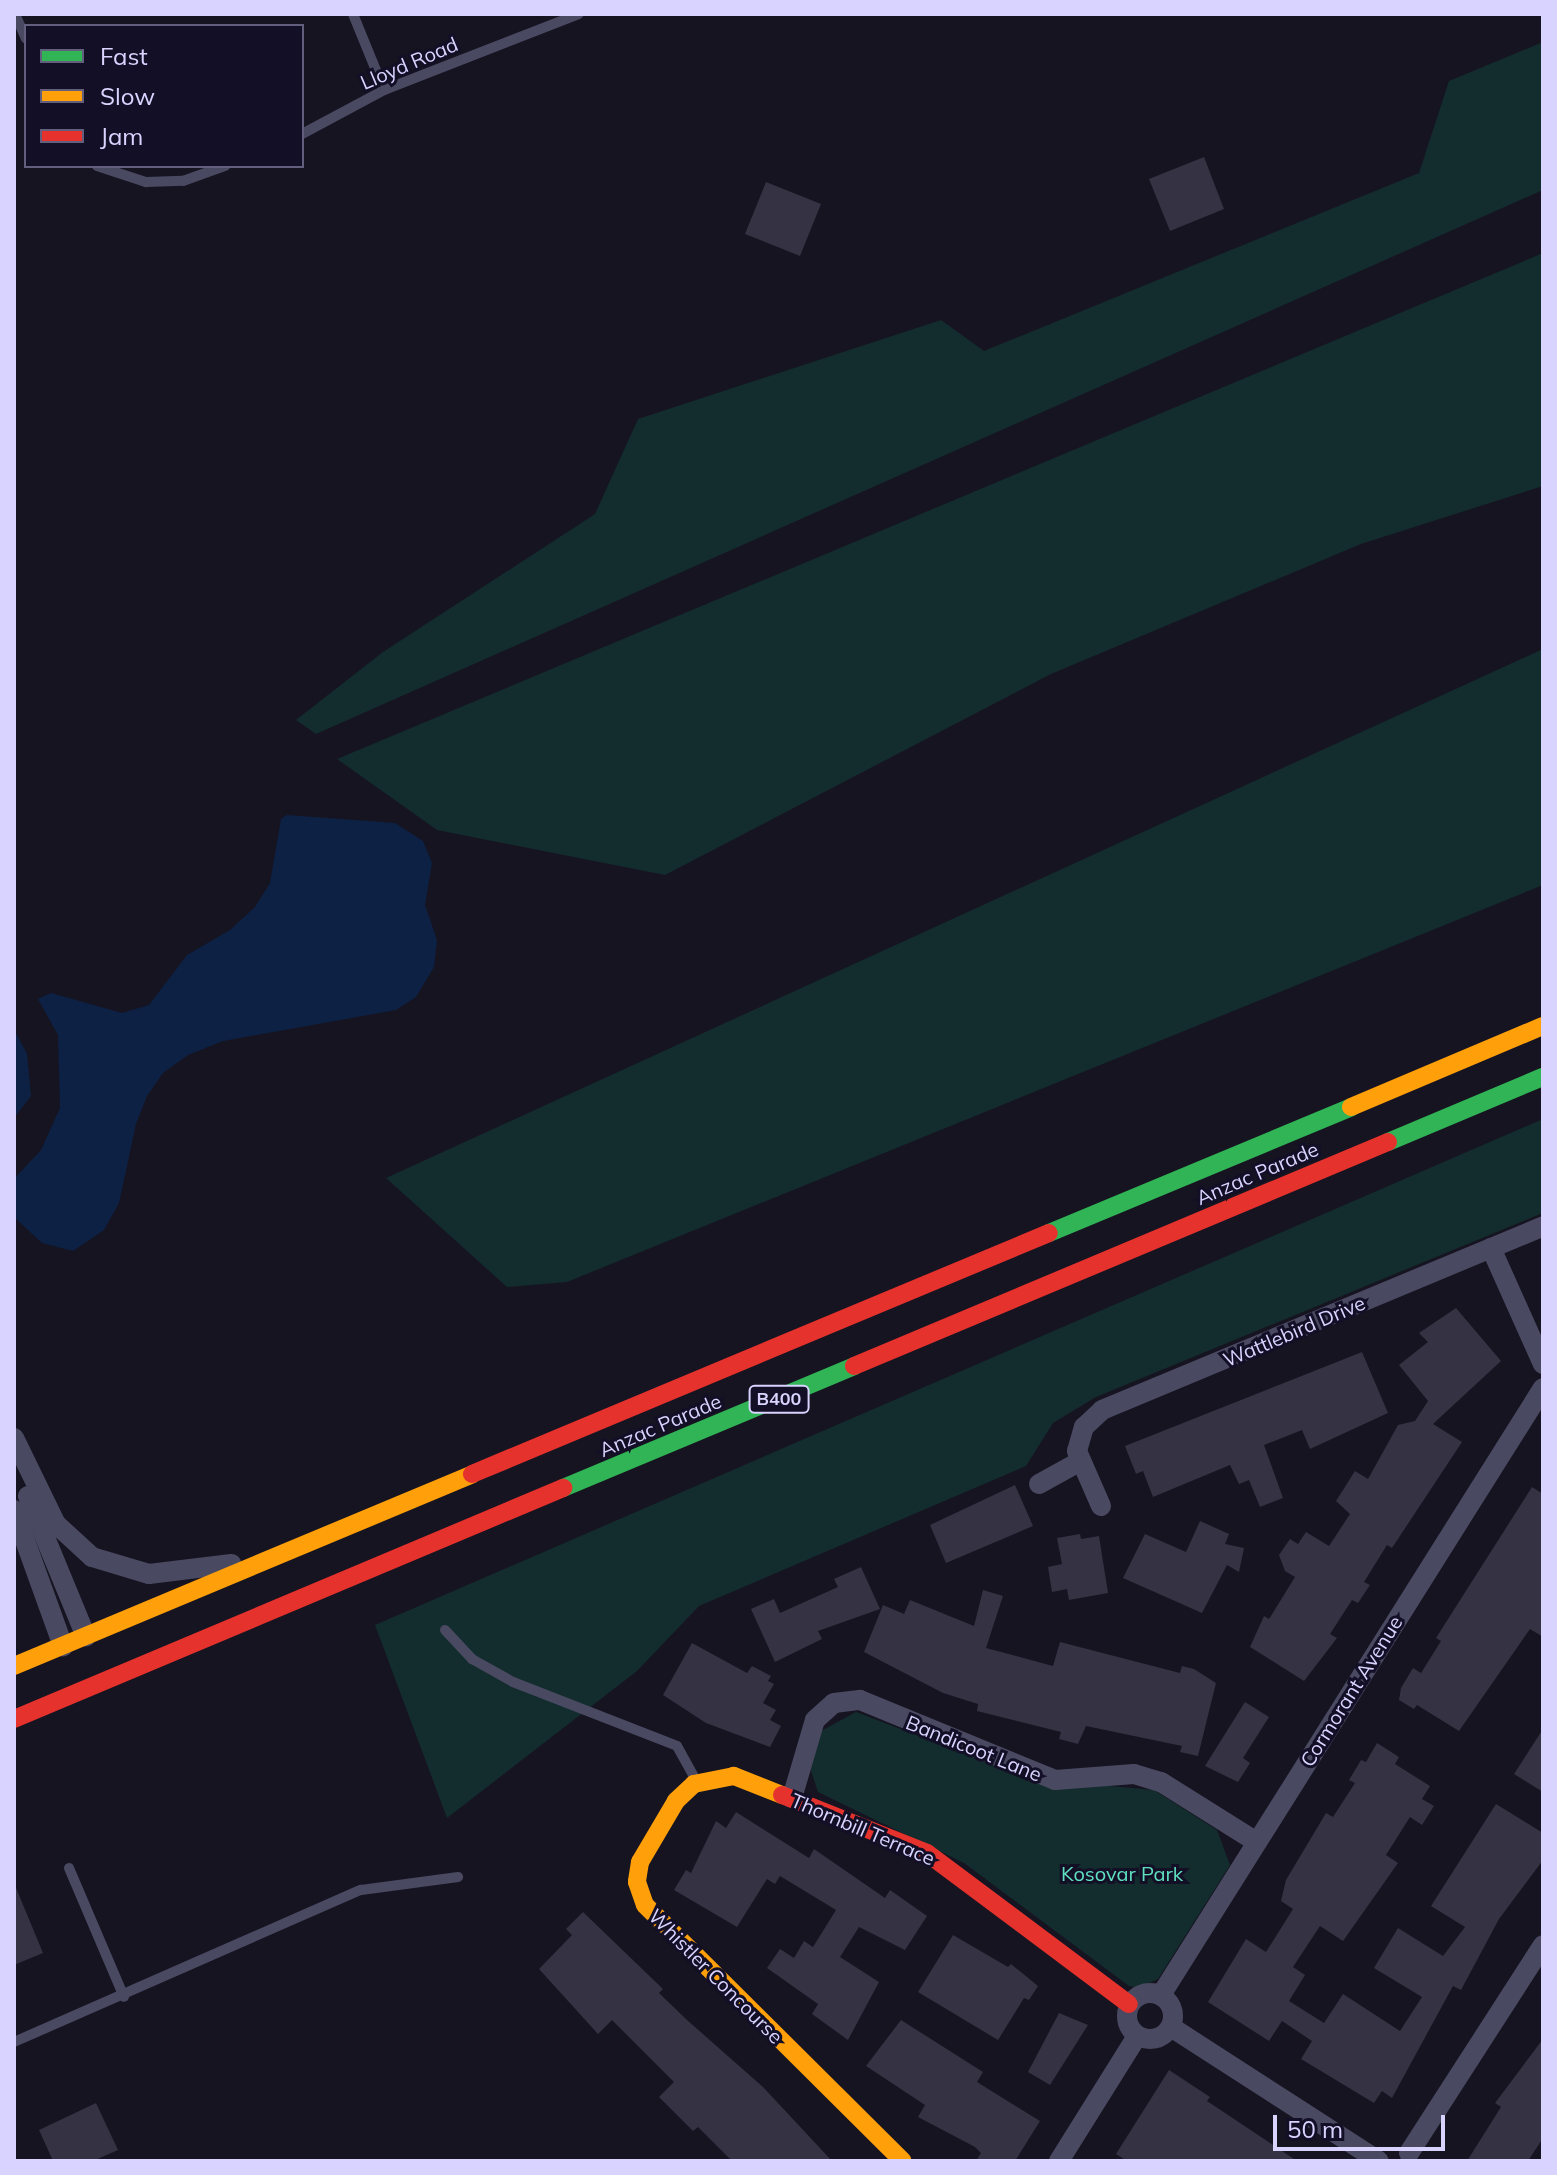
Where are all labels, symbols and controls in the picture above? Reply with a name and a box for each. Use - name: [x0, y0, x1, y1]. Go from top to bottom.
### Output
- legend: [24, 24, 304, 168]
- street label: Lloyd Road: [357, 32, 461, 94]
- text: Fast: [100, 41, 148, 71]
- text: Slow: [100, 81, 155, 111]
- text: Jam: [100, 121, 143, 151]
- street label: Anzac Parade: [1192, 1136, 1322, 1210]
- street label: Wattlebird Drive: [1219, 1290, 1369, 1372]
- road number: B400: [747, 1385, 811, 1413]
- street label: Anzac Parade: [595, 1388, 725, 1462]
- street label: Cormorant Avenue: [1295, 1611, 1407, 1771]
- street label: Bandicoot Lane: [903, 1710, 1045, 1786]
- street label: Thornbill Terrace: [787, 1788, 939, 1870]
- park label: Kosovar Park: [1061, 1861, 1183, 1885]
- street label: Whistler Concourse: [644, 1904, 788, 2048]
- scale bar: [1277, 2099, 1449, 2149]
- text: 50 m: [1287, 2114, 1343, 2144]

